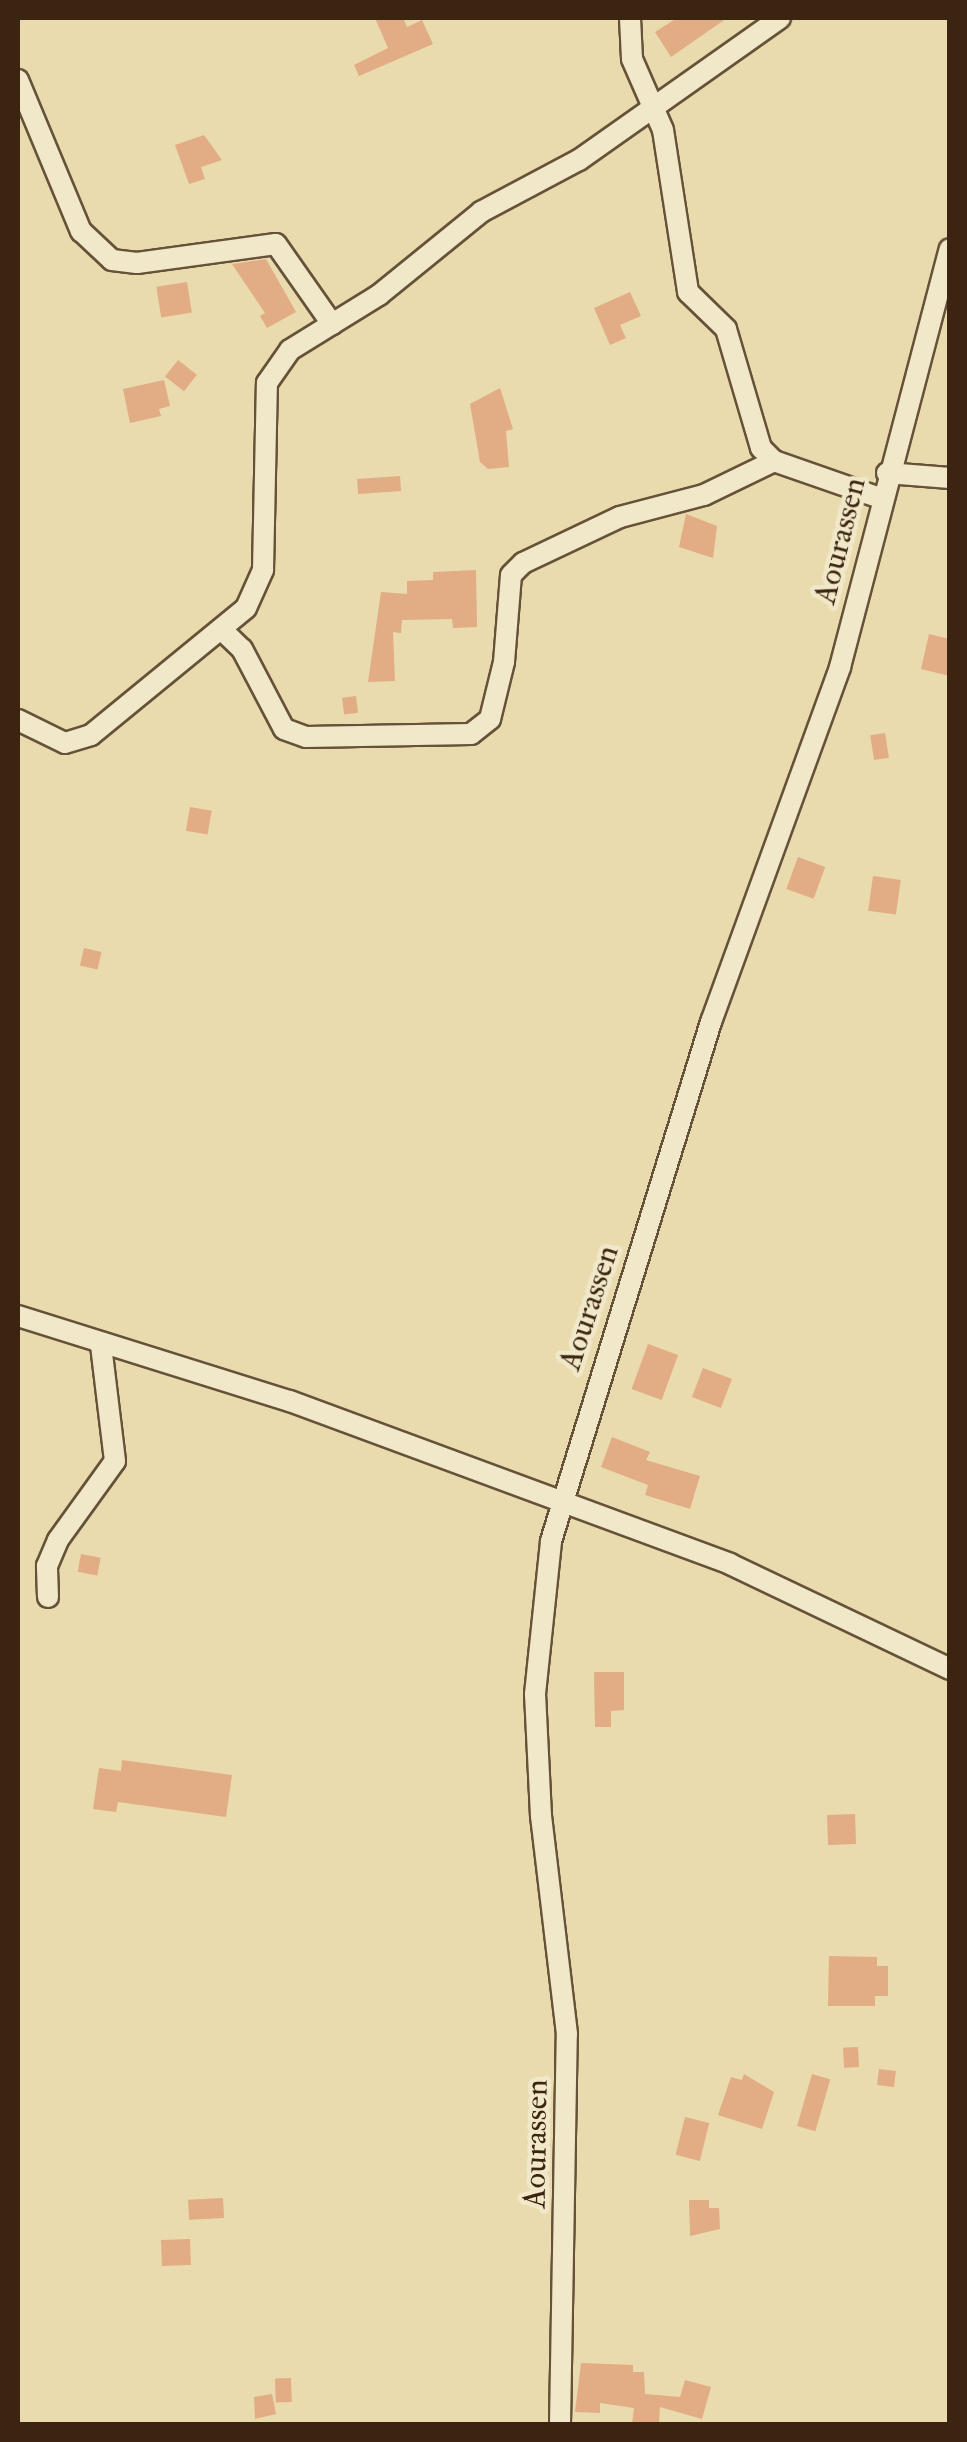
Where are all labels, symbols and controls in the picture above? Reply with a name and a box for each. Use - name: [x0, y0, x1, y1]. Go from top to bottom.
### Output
- street label: Aourassen: [806, 474, 874, 608]
- street label: Aourassen: [551, 1241, 627, 1375]
- street label: Aourassen: [516, 2079, 556, 2209]

